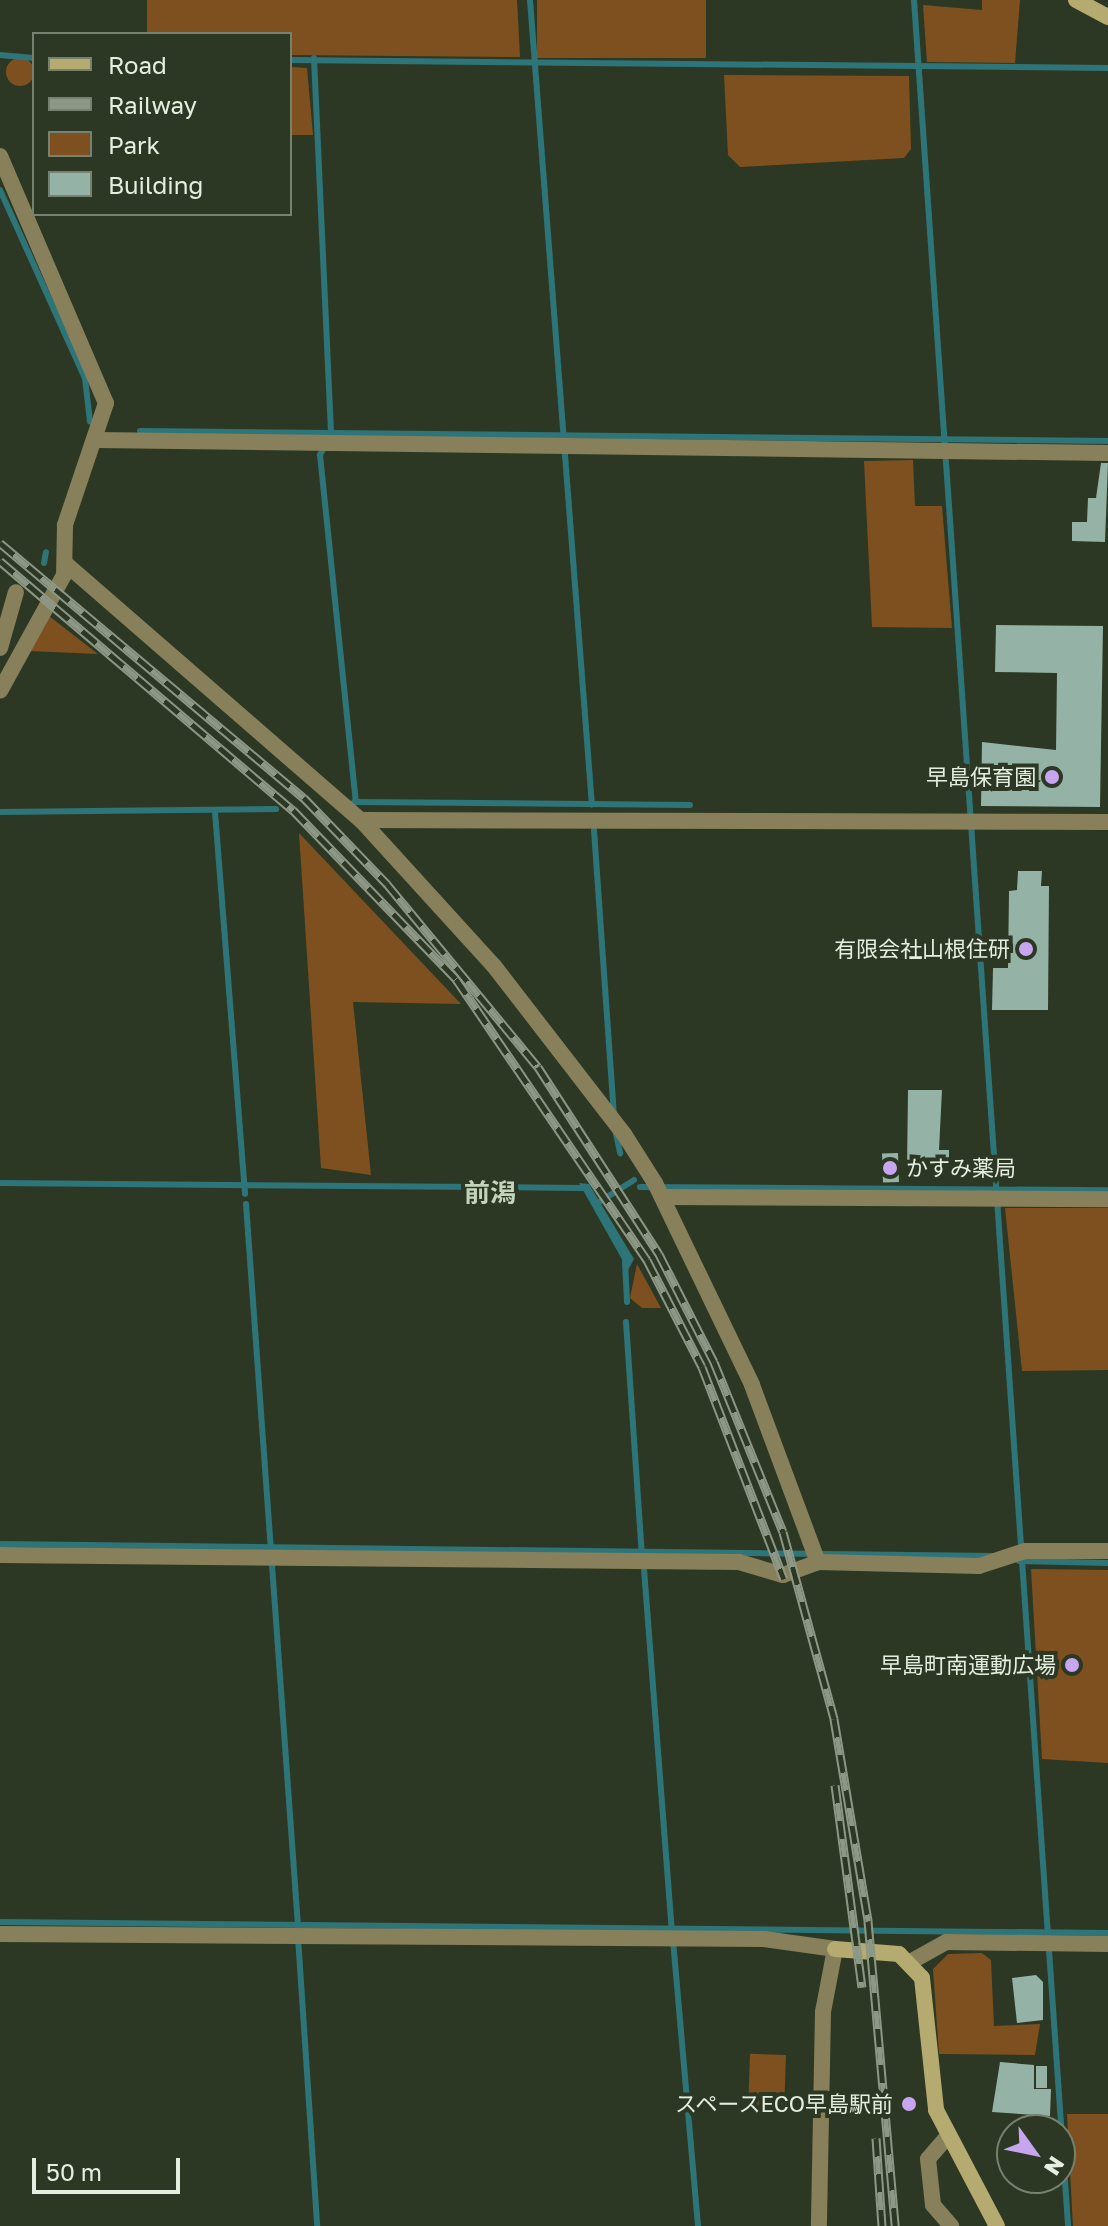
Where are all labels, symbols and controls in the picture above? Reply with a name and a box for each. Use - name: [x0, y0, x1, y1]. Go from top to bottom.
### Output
- legend: [32, 32, 292, 216]
- text: Road: [108, 50, 167, 79]
- text: Railway: [108, 90, 197, 119]
- text: Park: [108, 130, 160, 159]
- text: Building: [108, 170, 203, 199]
- place label: 早島保育園: [926, 764, 1036, 790]
- marker: 早島保育園: [1043, 768, 1061, 786]
- place label: 有限会社山根住研: [834, 936, 1010, 962]
- marker: 有限会社山根住研: [1017, 940, 1035, 958]
- place label: かすみ薬局: [906, 1155, 1016, 1181]
- marker: かすみ薬局: [881, 1159, 899, 1177]
- district label: 前潟: [464, 1177, 516, 1209]
- place label: 早島町南運動広場: [880, 1652, 1056, 1678]
- marker: 早島町南運動広場: [1063, 1656, 1081, 1674]
- place label: スペースECO早島駅前: [672, 2091, 893, 2117]
- marker: スペースECO早島駅前: [900, 2095, 918, 2113]
- north arrow: [996, 2114, 1076, 2194]
- scale bar: [36, 2142, 184, 2192]
- text: N: [1039, 2152, 1071, 2181]
- text: 50 m: [46, 2157, 102, 2186]

